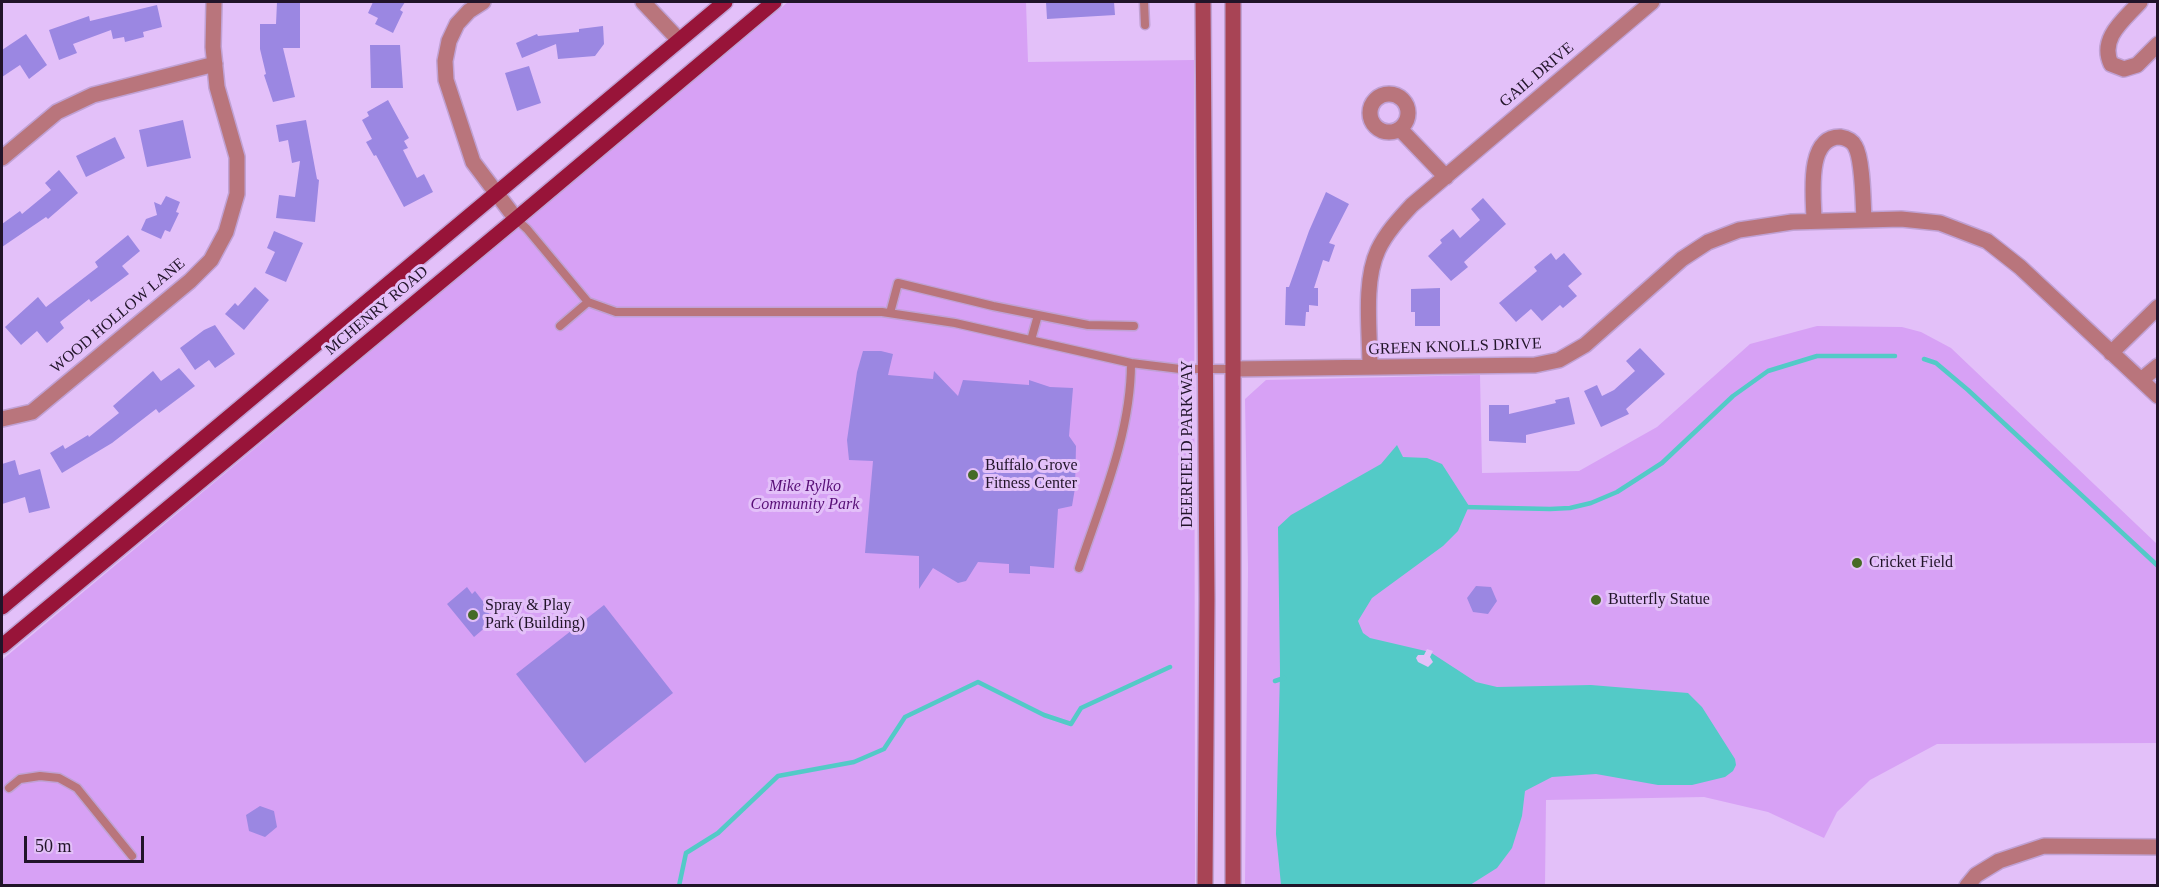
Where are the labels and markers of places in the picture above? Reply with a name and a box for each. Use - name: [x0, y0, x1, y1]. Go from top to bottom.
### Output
- place label: Buffalo Grove Fitness Center: [985, 456, 1078, 494]
- marker: Buffalo Grove Fitness Center: [966, 468, 980, 482]
- place label: Cricket Field: [1869, 553, 1953, 573]
- marker: Cricket Field: [1850, 556, 1864, 570]
- place label: Butterfly Statue: [1608, 590, 1710, 610]
- marker: Butterfly Statue: [1589, 593, 1603, 607]
- place label: Spray & Play Park (Building): [485, 596, 585, 634]
- marker: Spray & Play Park (Building): [466, 608, 480, 622]

